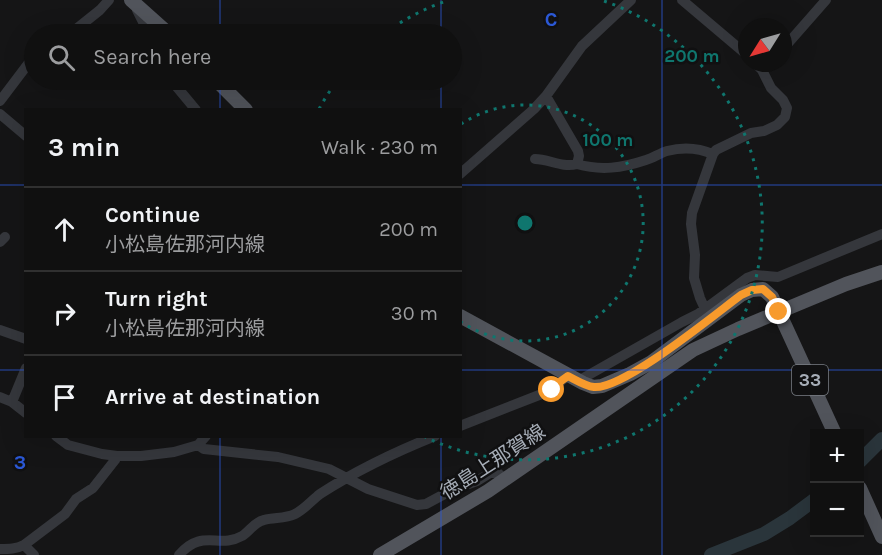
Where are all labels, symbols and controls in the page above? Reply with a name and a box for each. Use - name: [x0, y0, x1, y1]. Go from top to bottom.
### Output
- text: C: [545, 8, 557, 31]
- north arrow: [738, 18, 792, 72]
- search box: [24, 24, 462, 90]
- icon: search: [45, 41, 78, 74]
- text: Search here: [93, 44, 211, 70]
- text: 200 m: [664, 45, 720, 67]
- text: 100 m: [583, 129, 633, 151]
- text: 3 min: [48, 132, 120, 163]
- text: Walk · 230 m: [321, 136, 438, 159]
- text: Continue: [105, 202, 200, 228]
- icon: ahead: [48, 213, 81, 246]
- centre of rings: [515, 213, 535, 233]
- text: 200 m: [379, 218, 438, 241]
- text: 小松島佐那河内線: [105, 233, 265, 256]
- text: Turn right: [105, 286, 208, 312]
- icon: right: [48, 297, 81, 330]
- route end: [765, 298, 791, 324]
- text: 30 m: [391, 302, 438, 325]
- text: 小松島佐那河内線: [105, 317, 265, 340]
- road number: 33: [792, 365, 828, 395]
- route start: [538, 376, 564, 402]
- icon: arrive: [48, 381, 81, 414]
- text: Arrive at destination: [105, 384, 320, 410]
- street label: 徳島上那賀線: [436, 420, 550, 504]
- map controls: [810, 429, 864, 537]
- button: +: [810, 429, 864, 483]
- text: 3: [14, 451, 26, 474]
- button: −: [810, 483, 864, 537]

